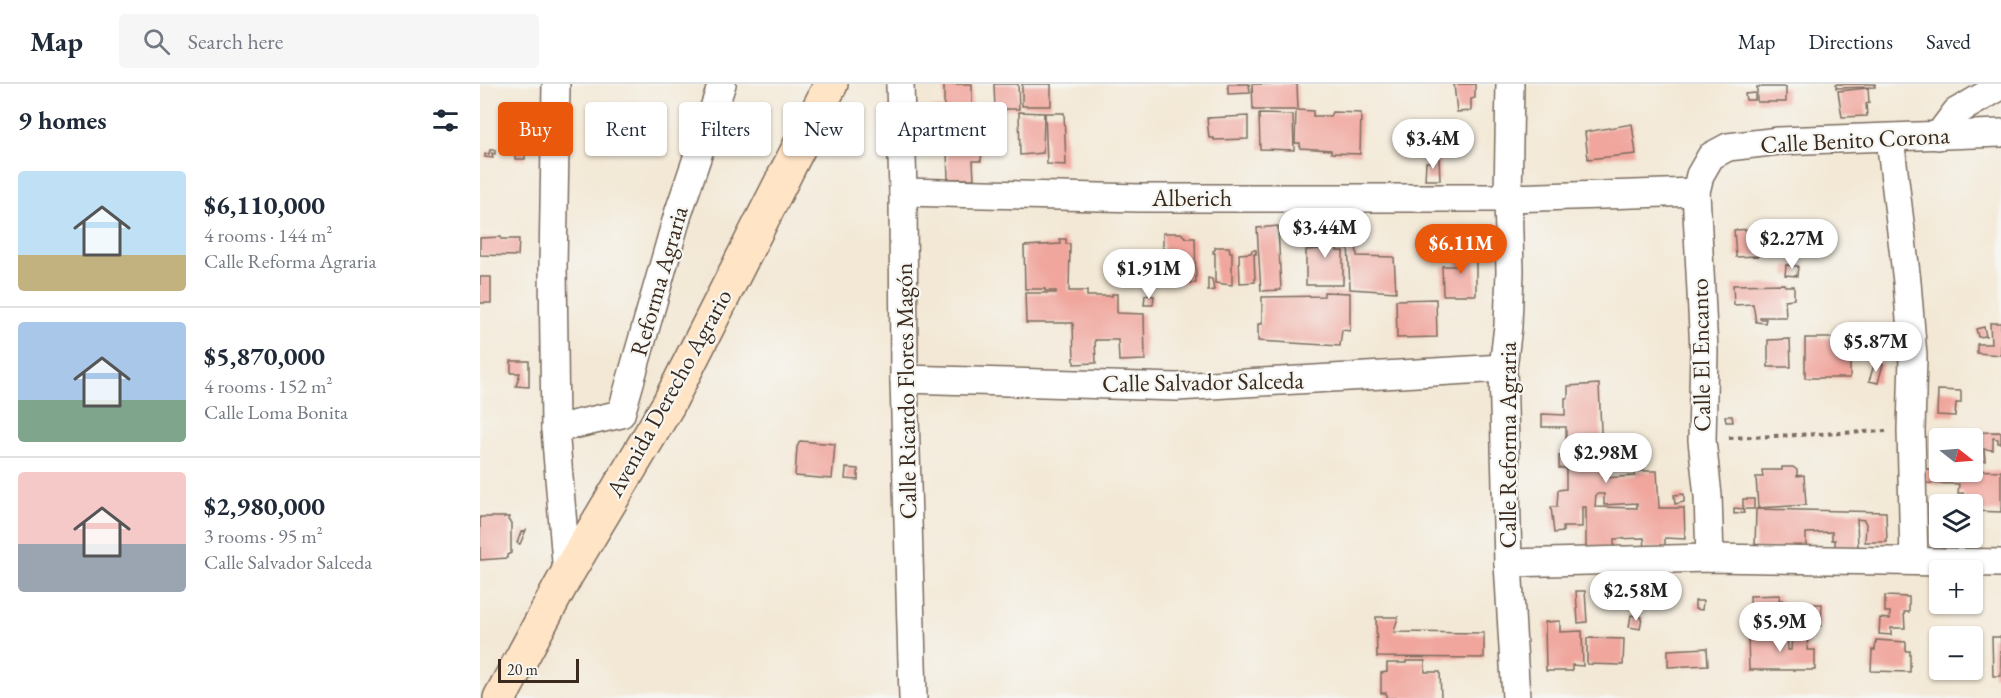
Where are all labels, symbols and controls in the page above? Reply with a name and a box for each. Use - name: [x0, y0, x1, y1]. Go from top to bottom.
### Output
- search box: [119, 14, 539, 68]
- text: Map: [30, 23, 83, 59]
- icon: search: [140, 25, 173, 58]
- text: Search here: [188, 27, 283, 56]
- text: Map: [1738, 28, 1775, 55]
- text: Directions: [1808, 28, 1893, 55]
- text: Saved: [1926, 28, 1971, 55]
- chip: Buy: [498, 102, 573, 156]
- chip: Rent: [585, 102, 667, 156]
- chip: Filters: [679, 102, 771, 156]
- chip: New: [783, 102, 864, 156]
- chip: Apartment: [876, 102, 1007, 156]
- text: 9 homes: [18, 103, 107, 137]
- icon: filters: [429, 104, 462, 137]
- pin: $3.4M: [1391, 119, 1475, 170]
- street label: Calle Benito Corona: [1760, 119, 1951, 160]
- text: $3.4M: [1406, 125, 1460, 151]
- street label: Alberich: [1151, 182, 1232, 213]
- text: $6,110,000: [204, 188, 325, 222]
- icon: home: [66, 195, 138, 267]
- street label: Reforma Agraria: [622, 202, 695, 359]
- pin: $3.44M: [1276, 208, 1374, 259]
- text: $3.44M: [1293, 214, 1357, 240]
- pin: $2.27M: [1743, 219, 1841, 270]
- text: 4 rooms · 144 m²: [204, 222, 332, 248]
- pin: $6.11M: [1412, 224, 1510, 275]
- text: $2.27M: [1760, 225, 1824, 251]
- text: $6.11M: [1429, 230, 1493, 256]
- text: Calle Reforma Agraria: [204, 248, 376, 274]
- pin: $1.91M: [1100, 249, 1198, 300]
- text: $1.91M: [1117, 255, 1181, 281]
- street label: Calle Ricardo Flores Magón: [888, 262, 923, 520]
- street label: Calle El Encanto: [1684, 278, 1717, 432]
- street label: Avenida Derecho Agrario: [598, 283, 739, 503]
- pin: $5.87M: [1827, 322, 1925, 373]
- text: $5.87M: [1844, 328, 1908, 354]
- text: $5,870,000: [204, 339, 325, 373]
- street label: Calle Reforma Agraria: [1492, 341, 1523, 548]
- icon: home: [66, 346, 138, 418]
- street label: Calle Salvador Salceda: [1102, 364, 1305, 399]
- text: 4 rooms · 152 m²: [204, 373, 332, 399]
- text: Calle Loma Bonita: [204, 399, 348, 425]
- north arrow: [1929, 428, 1983, 482]
- map controls: [1929, 428, 1983, 680]
- pin: $2.98M: [1557, 433, 1655, 484]
- text: $2.98M: [1574, 439, 1638, 465]
- text: $2,980,000: [204, 489, 325, 523]
- button: layers: [1929, 494, 1983, 548]
- icon: home: [66, 496, 138, 568]
- text: 3 rooms · 95 m²: [204, 523, 323, 549]
- text: Calle Salvador Salceda: [204, 549, 372, 575]
- button: +: [1929, 560, 1983, 614]
- pin: $2.58M: [1587, 571, 1685, 622]
- text: $2.58M: [1604, 577, 1668, 603]
- pin: $5.9M: [1738, 602, 1822, 653]
- text: $5.9M: [1753, 608, 1807, 634]
- button: −: [1929, 626, 1983, 680]
- scale bar: [498, 656, 579, 684]
- text: 20 m: [507, 659, 538, 680]

